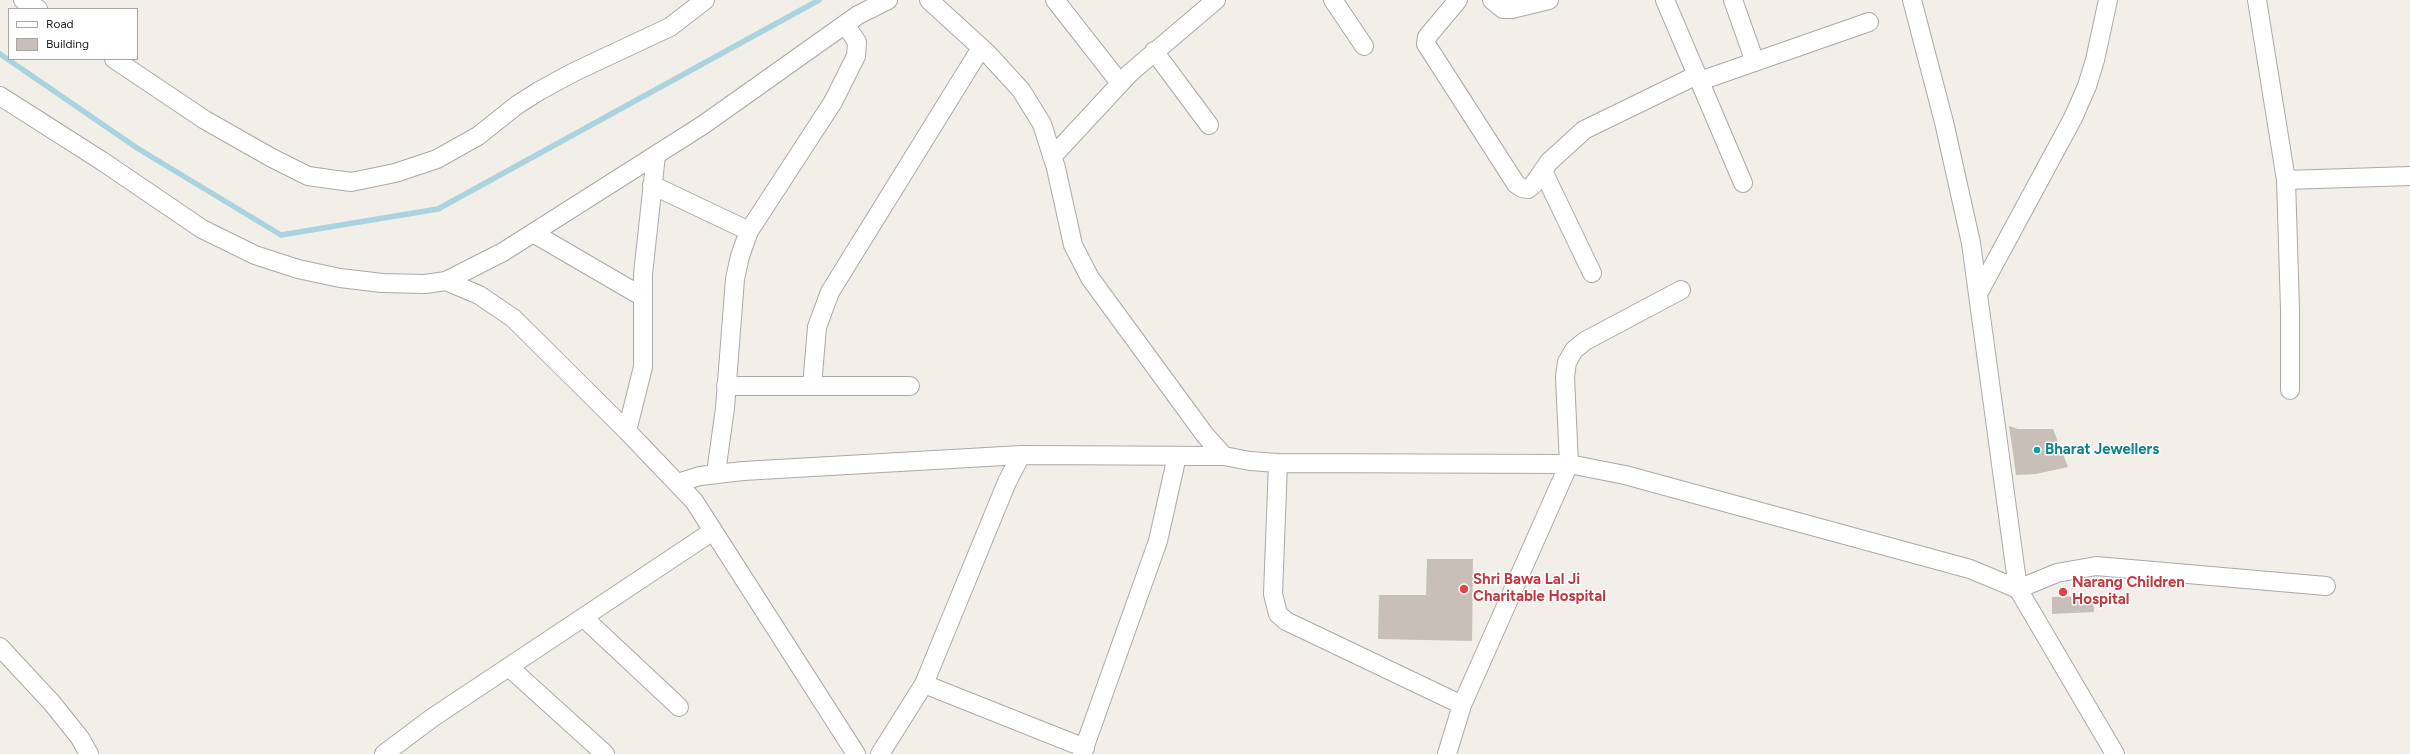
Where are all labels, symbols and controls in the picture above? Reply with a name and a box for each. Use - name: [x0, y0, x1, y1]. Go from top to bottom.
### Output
- legend: [8, 8, 138, 60]
- text: Road: [46, 17, 74, 31]
- text: Building: [46, 37, 89, 51]
- place label: Bharat Jewellers: [2045, 441, 2159, 459]
- marker: Bharat Jewellers: [2032, 445, 2042, 455]
- place label: Shri Bawa Lal Ji Charitable Hospital: [1473, 571, 1606, 606]
- place label: Narang Children Hospital: [2072, 574, 2185, 609]
- marker: Shri Bawa Lal Ji Charitable Hospital: [1458, 583, 1470, 595]
- marker: Narang Children Hospital: [2057, 586, 2069, 598]

